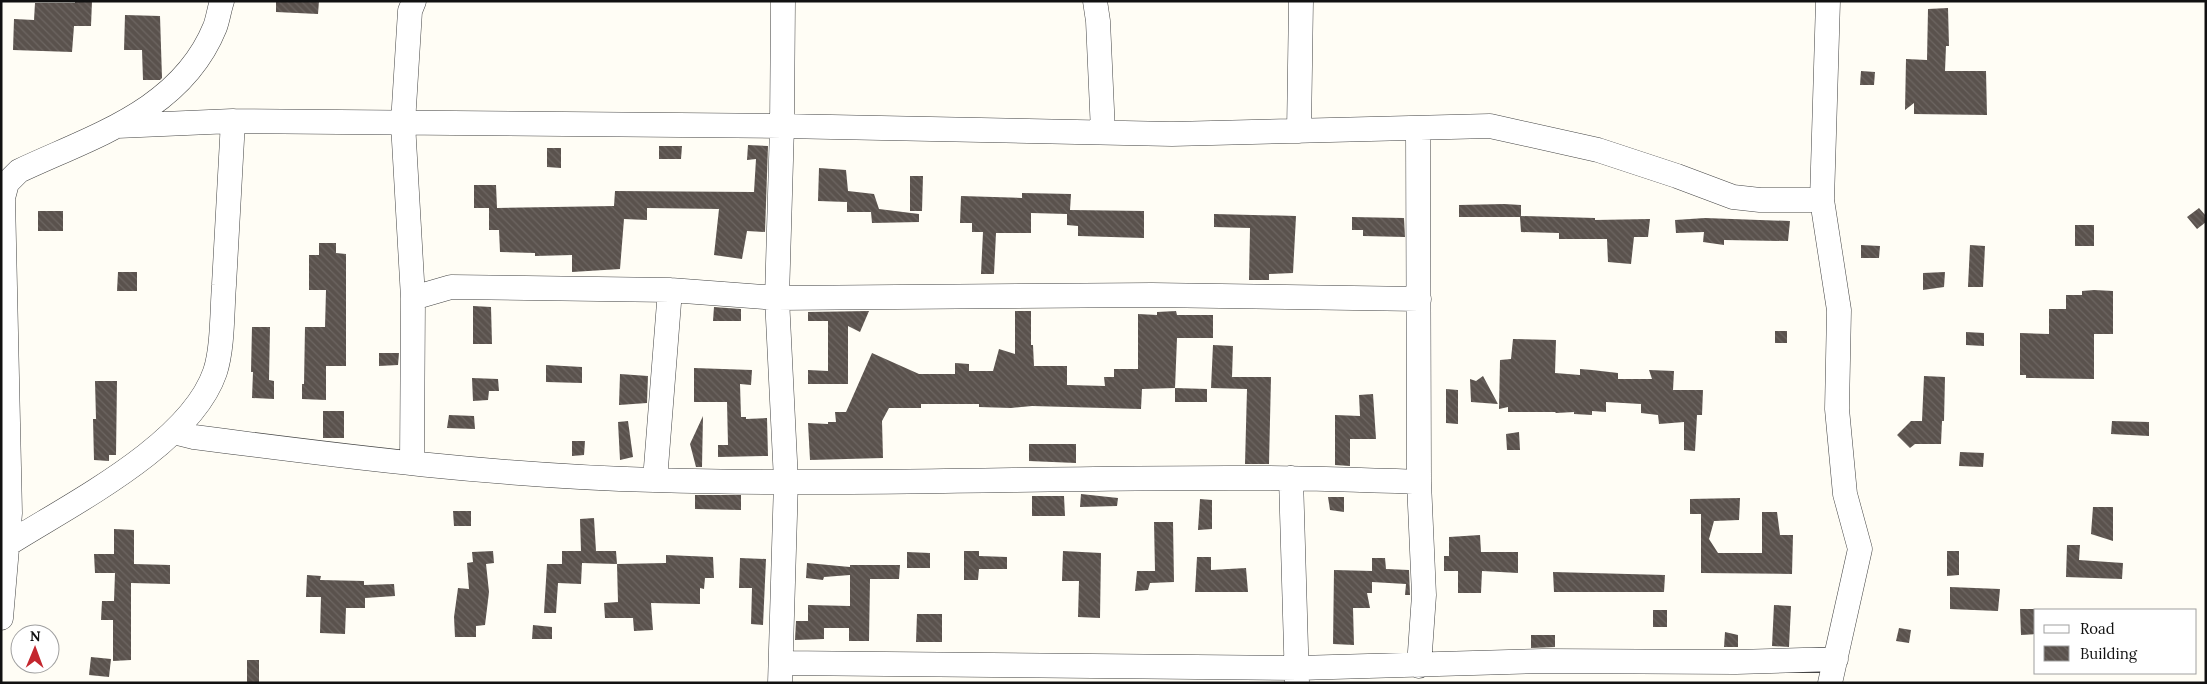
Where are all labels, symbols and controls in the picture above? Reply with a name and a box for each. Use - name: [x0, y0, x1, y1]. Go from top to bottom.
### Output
- legend: [2034, 609, 2197, 674]
- text: Road: [2080, 619, 2115, 638]
- north arrow: [10, 624, 60, 674]
- text: N: [30, 627, 41, 645]
- text: Building: [2080, 644, 2138, 663]

